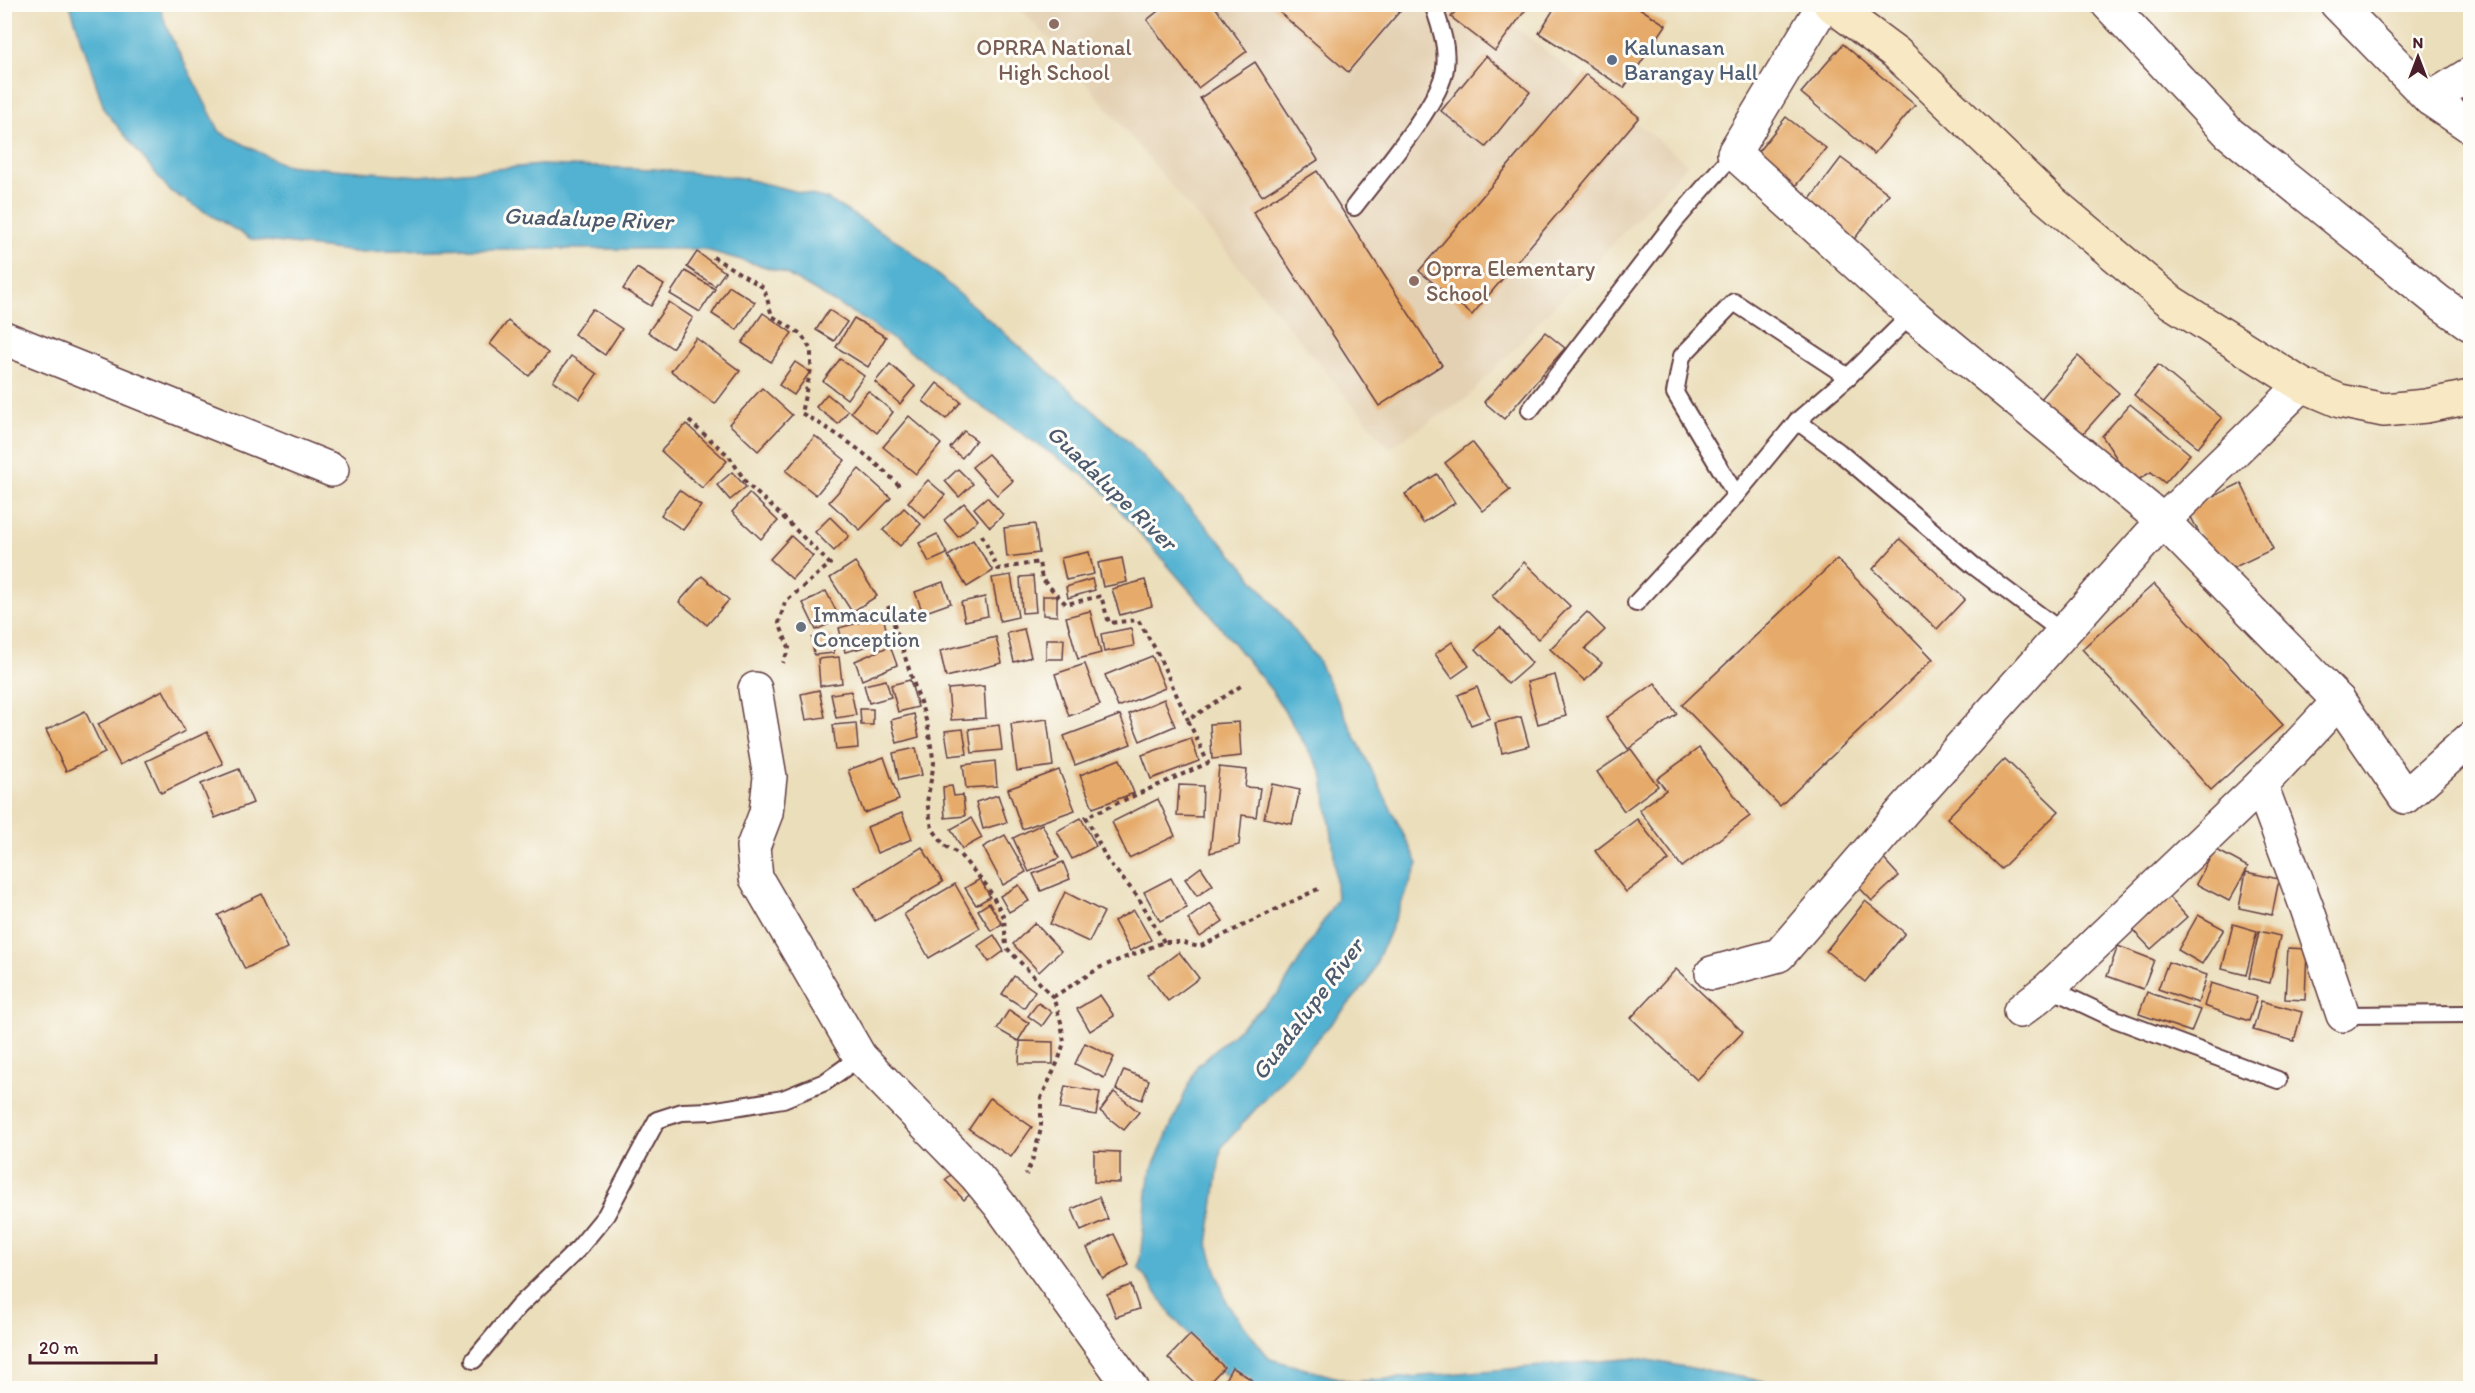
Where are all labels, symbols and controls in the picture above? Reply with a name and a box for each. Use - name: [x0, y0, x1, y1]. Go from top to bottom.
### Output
- marker: OPRRA National High School: [1047, 17, 1061, 31]
- north arrow: [2388, 27, 2448, 87]
- text: N: [2413, 33, 2423, 52]
- place label: OPRRA National High School: [976, 34, 1132, 86]
- place label: Kalunasan Barangay Hall: [1624, 34, 1758, 86]
- marker: Kalunasan Barangay Hall: [1605, 53, 1619, 67]
- water label: Guadalupe River: [503, 201, 676, 236]
- place label: Oprra Elementary School: [1426, 255, 1596, 307]
- marker: Oprra Elementary School: [1407, 274, 1421, 288]
- water label: Guadalupe River: [1041, 418, 1185, 558]
- place label: Immaculate Conception: [813, 601, 928, 653]
- marker: Immaculate Conception: [794, 620, 808, 634]
- water label: Guadalupe River: [1245, 930, 1371, 1085]
- scale bar: [30, 1327, 156, 1365]
- text: 20 m: [39, 1337, 79, 1359]

